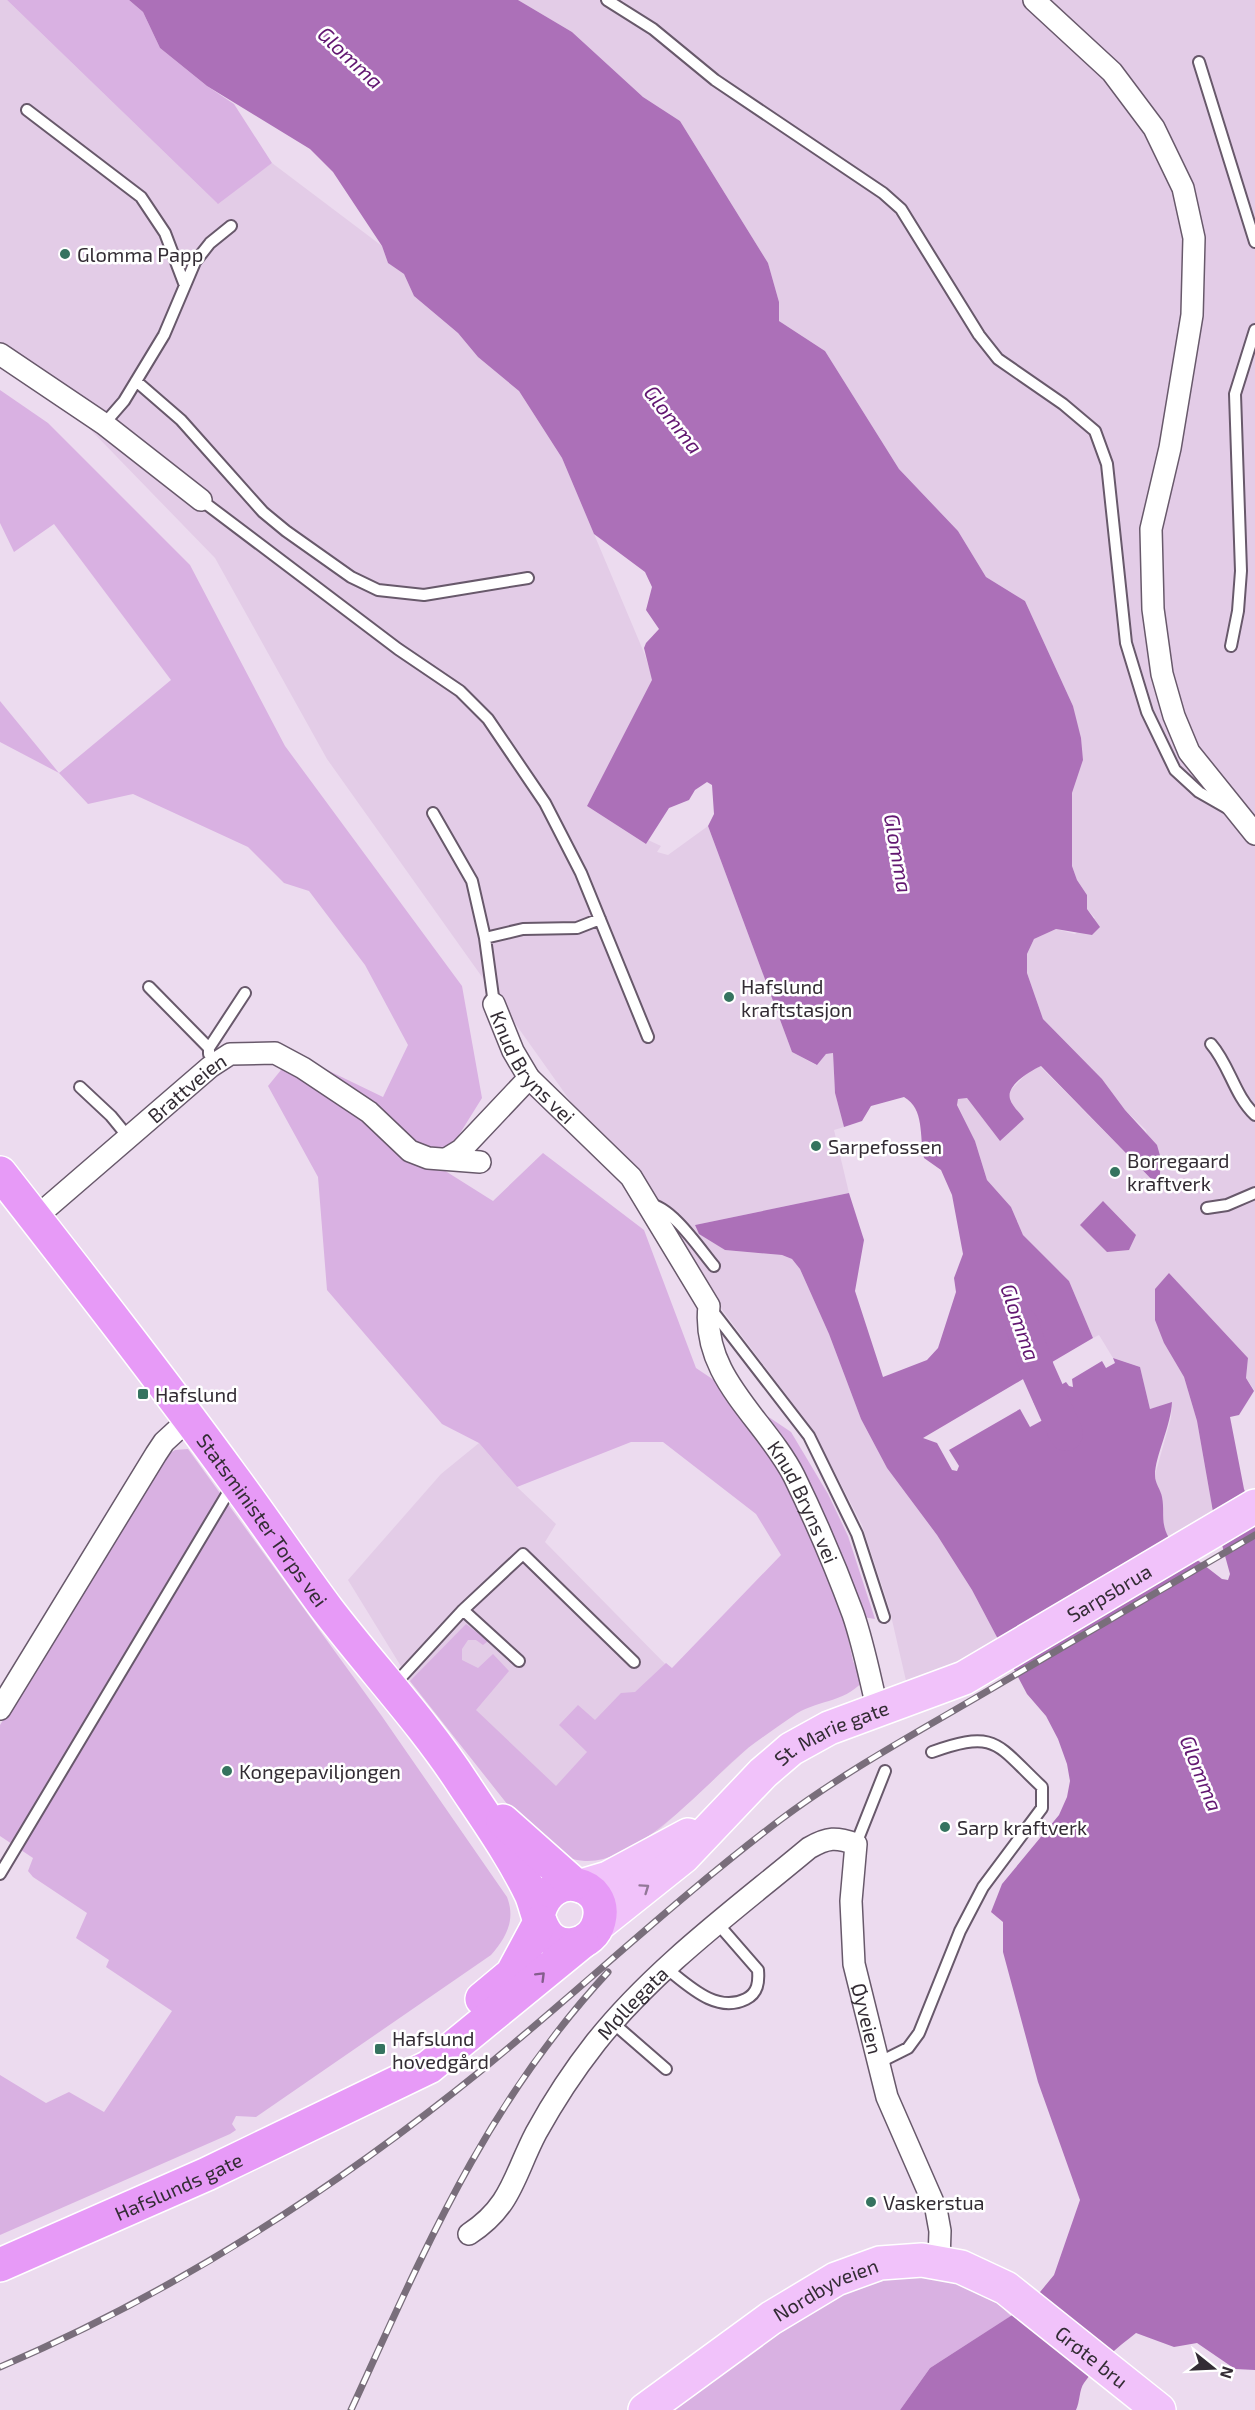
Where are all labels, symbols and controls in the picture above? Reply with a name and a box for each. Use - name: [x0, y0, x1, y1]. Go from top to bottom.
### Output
- water label: Glomma: [313, 21, 389, 93]
- place label: Glomma Papp: [77, 242, 203, 266]
- marker: Glomma Papp: [58, 247, 72, 261]
- water label: Glomma: [640, 380, 708, 458]
- water label: Glomma: [880, 812, 918, 894]
- place label: Hafslund kraftstasjon: [741, 974, 852, 1021]
- marker: Hafslund kraftstasjon: [722, 990, 736, 1004]
- street label: Knud Bryns vei: [486, 1007, 580, 1128]
- street label: Brattveien: [143, 1048, 230, 1128]
- place label: Sarpefossen: [828, 1134, 942, 1158]
- marker: Sarpefossen: [809, 1139, 823, 1153]
- place label: Borregaard kraftverk: [1127, 1148, 1230, 1195]
- marker: Borregaard kraftverk: [1108, 1165, 1122, 1179]
- water label: Glomma: [996, 1280, 1046, 1364]
- place label: Hafslund: [155, 1382, 238, 1406]
- marker: Hafslund: [136, 1387, 150, 1401]
- street label: Statsminister Torps vei: [192, 1428, 333, 1611]
- street label: Knud Bryns vei: [763, 1436, 844, 1567]
- street label: Sarpsbrua: [1062, 1558, 1155, 1627]
- street label: St. Marie gate: [769, 1695, 892, 1770]
- water label: Glomma: [1175, 1731, 1229, 1815]
- place label: Kongepaviljongen: [239, 1759, 401, 1783]
- marker: Kongepaviljongen: [220, 1764, 234, 1778]
- place label: Sarp kraftverk: [957, 1815, 1087, 1839]
- marker: Sarp kraftverk: [938, 1820, 952, 1834]
- one-way arrow: [638, 1884, 649, 1895]
- street label: Møllegata: [591, 1961, 672, 2044]
- one-way arrow: [534, 1973, 545, 1984]
- street label: Øyveien: [847, 1980, 888, 2056]
- place label: Hafslund hovedgård: [392, 2026, 489, 2073]
- marker: Hafslund hovedgård: [373, 2042, 387, 2056]
- street label: Hafslunds gate: [111, 2147, 246, 2225]
- place label: Vaskerstua: [883, 2190, 985, 2214]
- marker: Vaskerstua: [864, 2195, 878, 2209]
- street label: Nordbyveien: [769, 2253, 881, 2326]
- street label: Grøte bru: [1051, 2320, 1133, 2393]
- north arrow: [1183, 2338, 1243, 2398]
- text: N: [1217, 2364, 1239, 2381]

